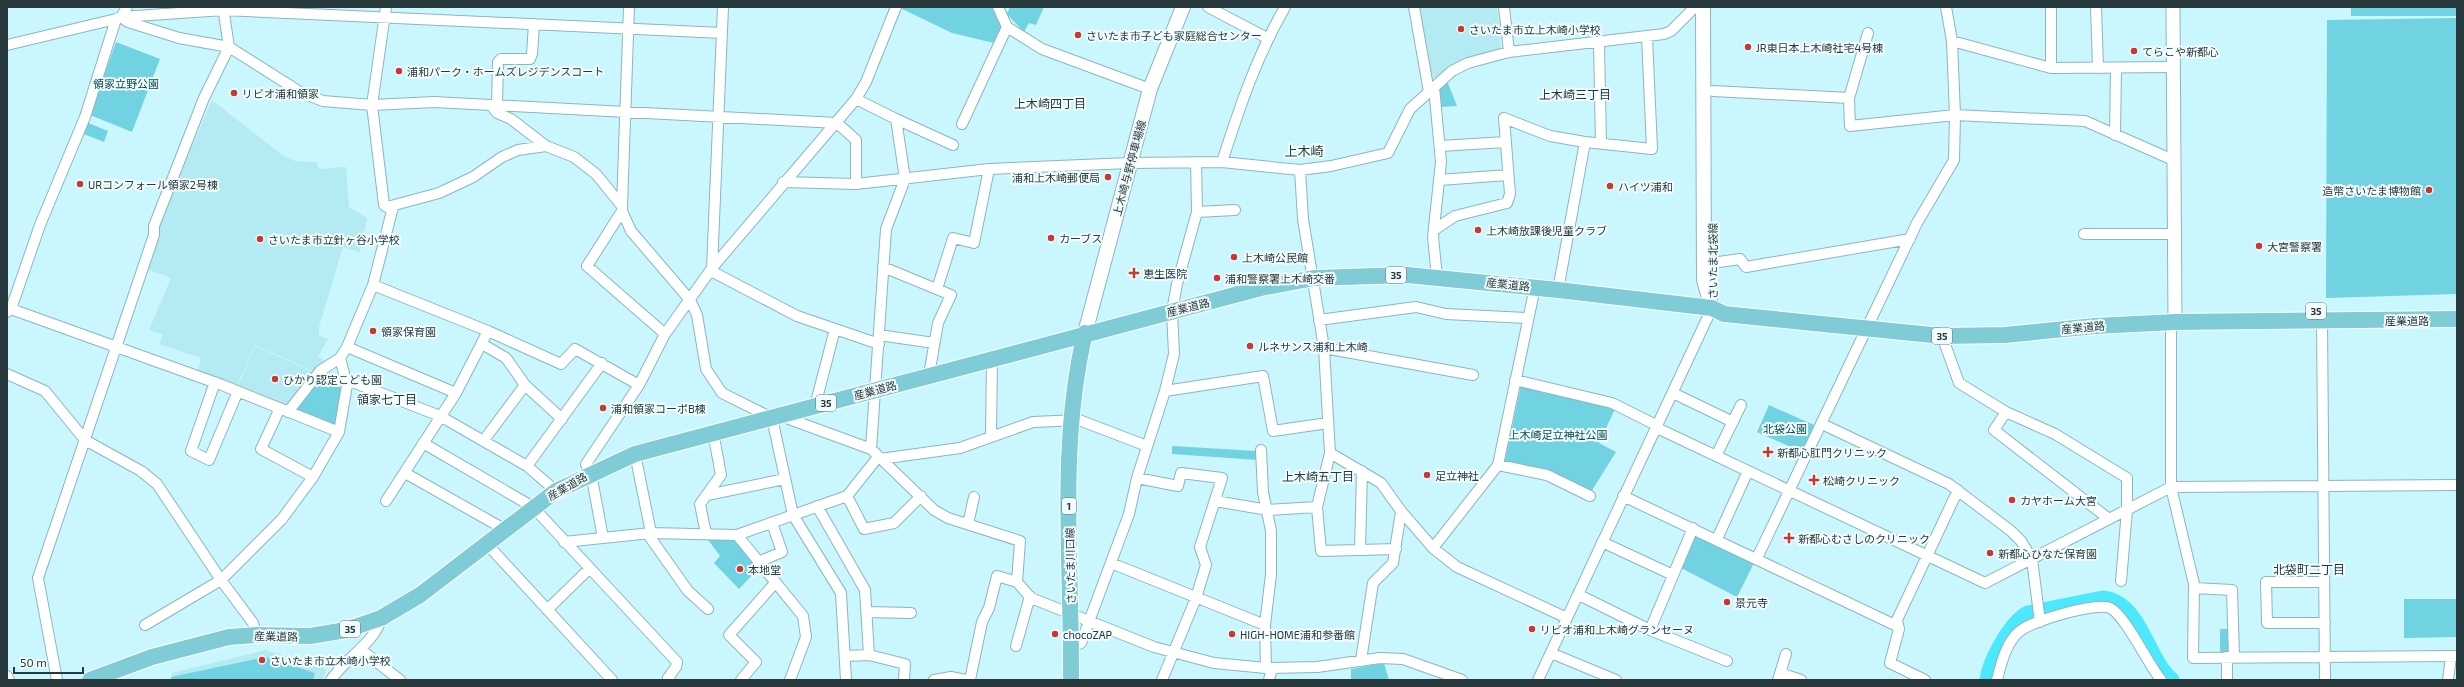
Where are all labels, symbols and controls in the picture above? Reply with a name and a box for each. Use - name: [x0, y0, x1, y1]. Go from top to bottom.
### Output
- place label: さいたま市立上木崎小学校: [1469, 23, 1601, 36]
- marker: さいたま市立上木崎小学校: [1456, 24, 1466, 34]
- place label: さいたま市子ども家庭総合センター: [1086, 29, 1262, 42]
- marker: さいたま市子ども家庭総合センター: [1073, 30, 1083, 40]
- place label: JR東日本上木崎社宅4号棟: [1756, 41, 1883, 54]
- marker: JR東日本上木崎社宅4号棟: [1743, 42, 1753, 52]
- place label: てらこや新都心: [2142, 45, 2219, 58]
- marker: てらこや新都心: [2129, 46, 2139, 56]
- place label: 浦和パーク・ホームズレジデンスコート: [407, 65, 604, 78]
- marker: 浦和パーク・ホームズレジデンスコート: [394, 66, 404, 76]
- park label: 領家立野公園: [93, 77, 159, 90]
- place label: リビオ浦和領家: [242, 87, 319, 100]
- district label: 上木崎三丁目: [1539, 87, 1611, 101]
- marker: リビオ浦和領家: [229, 88, 239, 98]
- district label: 上木崎四丁目: [1014, 96, 1086, 110]
- street label: 上木崎与野停車場線: [1110, 119, 1148, 217]
- district label: 上木崎: [1284, 143, 1324, 159]
- place label: 浦和上木崎郵便局: [1012, 171, 1100, 184]
- marker: 浦和上木崎郵便局: [1103, 172, 1113, 182]
- place label: URコンフォール領家2号棟: [88, 178, 218, 191]
- marker: URコンフォール領家2号棟: [75, 179, 85, 189]
- place label: ハイツ浦和: [1618, 180, 1673, 193]
- marker: ハイツ浦和: [1605, 181, 1615, 191]
- place label: 造幣さいたま博物館: [2322, 184, 2421, 197]
- marker: 造幣さいたま博物館: [2424, 185, 2434, 195]
- street label: さいたま北袋線: [1706, 223, 1719, 299]
- place label: 上木崎放課後児童クラブ: [1486, 224, 1607, 237]
- marker: 上木崎放課後児童クラブ: [1473, 225, 1483, 235]
- place label: カーブス: [1059, 232, 1102, 245]
- place label: さいたま市立針ヶ谷小学校: [268, 233, 400, 246]
- marker: カーブス: [1046, 233, 1056, 243]
- marker: さいたま市立針ヶ谷小学校: [255, 234, 265, 244]
- place label: 大宮警察署: [2267, 240, 2322, 253]
- marker: 大宮警察署: [2254, 241, 2264, 251]
- place label: 上木崎公民館: [1242, 251, 1308, 264]
- marker: 上木崎公民館: [1229, 252, 1239, 262]
- marker: 恵生医院: [1128, 267, 1140, 279]
- place label: 恵生医院: [1143, 267, 1187, 280]
- road number: 35: [1386, 267, 1406, 283]
- place label: 浦和警察署上木崎交番: [1225, 272, 1335, 285]
- marker: 浦和警察署上木崎交番: [1212, 273, 1222, 283]
- street label: 産業道路: [1485, 275, 1531, 293]
- street label: 産業道路: [1165, 295, 1211, 319]
- road number: 35: [2306, 303, 2326, 319]
- street label: 産業道路: [2385, 314, 2429, 327]
- street label: 産業道路: [2061, 319, 2105, 335]
- place label: 領家保育園: [381, 325, 436, 338]
- marker: 領家保育園: [368, 326, 378, 336]
- road number: 35: [1932, 328, 1952, 344]
- place label: ルネサンス浦和上木崎: [1258, 340, 1368, 353]
- marker: ルネサンス浦和上木崎: [1245, 341, 1255, 351]
- place label: ひかり認定こども園: [283, 373, 382, 386]
- marker: ひかり認定こども園: [270, 374, 280, 384]
- street label: 産業道路: [852, 378, 898, 402]
- district label: 領家七丁目: [357, 392, 417, 406]
- road number: 35: [816, 395, 836, 411]
- place label: 浦和領家コーポB棟: [611, 402, 706, 415]
- marker: 浦和領家コーポB棟: [598, 403, 608, 413]
- park label: 北袋公園: [1763, 422, 1807, 435]
- park label: 上木崎足立神社公園: [1509, 428, 1608, 441]
- marker: 新都心肛門クリニック: [1762, 446, 1774, 458]
- place label: 新都心肛門クリニック: [1777, 446, 1887, 459]
- street label: 産業道路: [545, 469, 589, 503]
- district label: 上木崎五丁目: [1282, 469, 1354, 483]
- place label: 足立神社: [1435, 469, 1479, 482]
- marker: 足立神社: [1422, 470, 1432, 480]
- marker: 松崎クリニック: [1808, 474, 1820, 486]
- place label: 松崎クリニック: [1823, 474, 1900, 487]
- place label: カヤホーム大宮: [2020, 494, 2097, 507]
- marker: カヤホーム大宮: [2007, 495, 2017, 505]
- road number: 1: [1062, 498, 1076, 514]
- street label: さいたま川口線: [1063, 528, 1077, 604]
- marker: 新都心むさしのクリニック: [1783, 532, 1795, 544]
- place label: 新都心むさしのクリニック: [1798, 532, 1930, 545]
- place label: 新都心ひなた保育園: [1998, 547, 2097, 560]
- marker: 新都心ひなた保育園: [1985, 548, 1995, 558]
- district label: 北袋町二丁目: [2273, 562, 2345, 576]
- place label: 本地堂: [748, 563, 781, 576]
- marker: 本地堂: [735, 564, 745, 574]
- place label: 景元寺: [1735, 596, 1768, 609]
- marker: 景元寺: [1722, 597, 1732, 607]
- road number: 35: [340, 621, 360, 637]
- place label: リビオ浦和上木崎グランセーヌ: [1540, 623, 1694, 636]
- marker: リビオ浦和上木崎グランセーヌ: [1527, 624, 1537, 634]
- place label: chocoZAP: [1063, 628, 1112, 641]
- place label: HIGH-HOME浦和参番館: [1240, 628, 1355, 641]
- street label: 産業道路: [254, 629, 298, 643]
- marker: chocoZAP: [1050, 629, 1060, 639]
- marker: HIGH-HOME浦和参番館: [1227, 629, 1237, 639]
- scale bar: [14, 649, 83, 675]
- place label: さいたま市立木崎小学校: [270, 654, 391, 667]
- text: 50 m: [20, 655, 47, 669]
- marker: さいたま市立木崎小学校: [257, 655, 267, 665]

